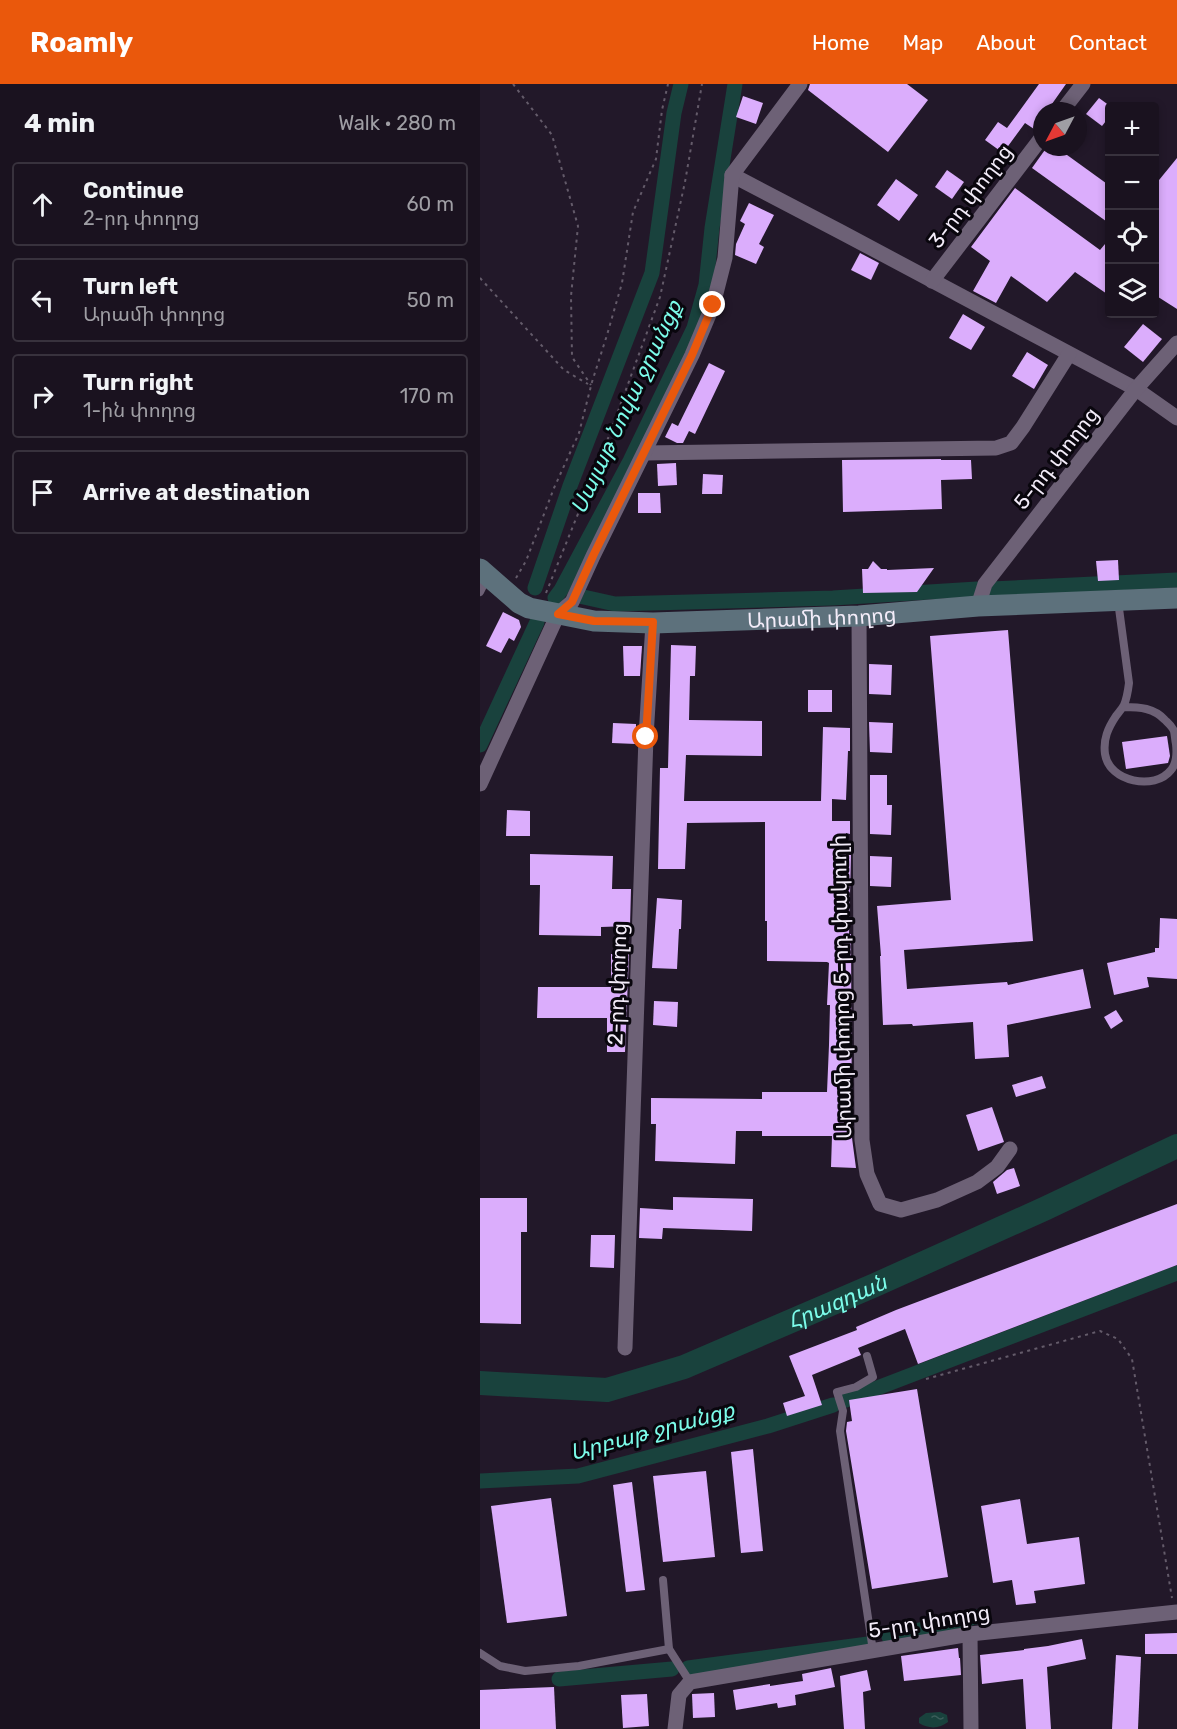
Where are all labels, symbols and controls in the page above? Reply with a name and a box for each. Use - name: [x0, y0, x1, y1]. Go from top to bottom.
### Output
- text: Roamly: [30, 26, 133, 59]
- text: Home: [812, 30, 869, 55]
- text: Map: [902, 30, 943, 55]
- text: About: [976, 30, 1036, 55]
- text: Contact: [1069, 30, 1147, 55]
- north arrow: [1033, 102, 1087, 156]
- map controls: [1105, 102, 1159, 318]
- button: +: [1105, 102, 1159, 156]
- text: 4 min: [24, 108, 95, 139]
- text: Walk · 280 m: [338, 111, 456, 135]
- street label: 3-րդ փողոց: [923, 139, 1017, 253]
- button: −: [1105, 156, 1159, 210]
- text: Continue: [83, 177, 184, 204]
- icon: ahead: [26, 188, 59, 221]
- text: 60 m: [407, 192, 454, 216]
- text: 2-րդ փողոց: [83, 206, 200, 230]
- button: locate: [1105, 210, 1159, 264]
- button: layers: [1105, 264, 1159, 318]
- text: Turn left: [83, 273, 178, 300]
- icon: left: [26, 284, 59, 317]
- text: 50 m: [407, 288, 454, 312]
- route end: [699, 291, 725, 317]
- water label: Սայաթ Նովա ջրանցք: [565, 295, 688, 518]
- text: Արամի փողոց: [83, 302, 225, 326]
- text: Turn right: [83, 369, 193, 396]
- icon: right: [26, 380, 59, 413]
- text: 170 m: [400, 384, 454, 408]
- text: 1-ին փողոց: [83, 398, 196, 422]
- street label: 5-րդ փողոց: [1008, 402, 1104, 514]
- icon: arrive: [26, 476, 59, 509]
- text: Arrive at destination: [83, 479, 310, 506]
- street label: Արամի փողոց: [747, 600, 897, 632]
- route start: [632, 723, 658, 749]
- street label: Արամի փողոց 5-րդ փակուղի: [826, 835, 856, 1139]
- street label: 2-րդ փողոց: [602, 922, 632, 1046]
- water label: Հրազդան: [783, 1268, 892, 1335]
- water label: Արբաթ ջրանցք: [567, 1396, 738, 1466]
- street label: 5-րդ փողոց: [866, 1599, 992, 1643]

